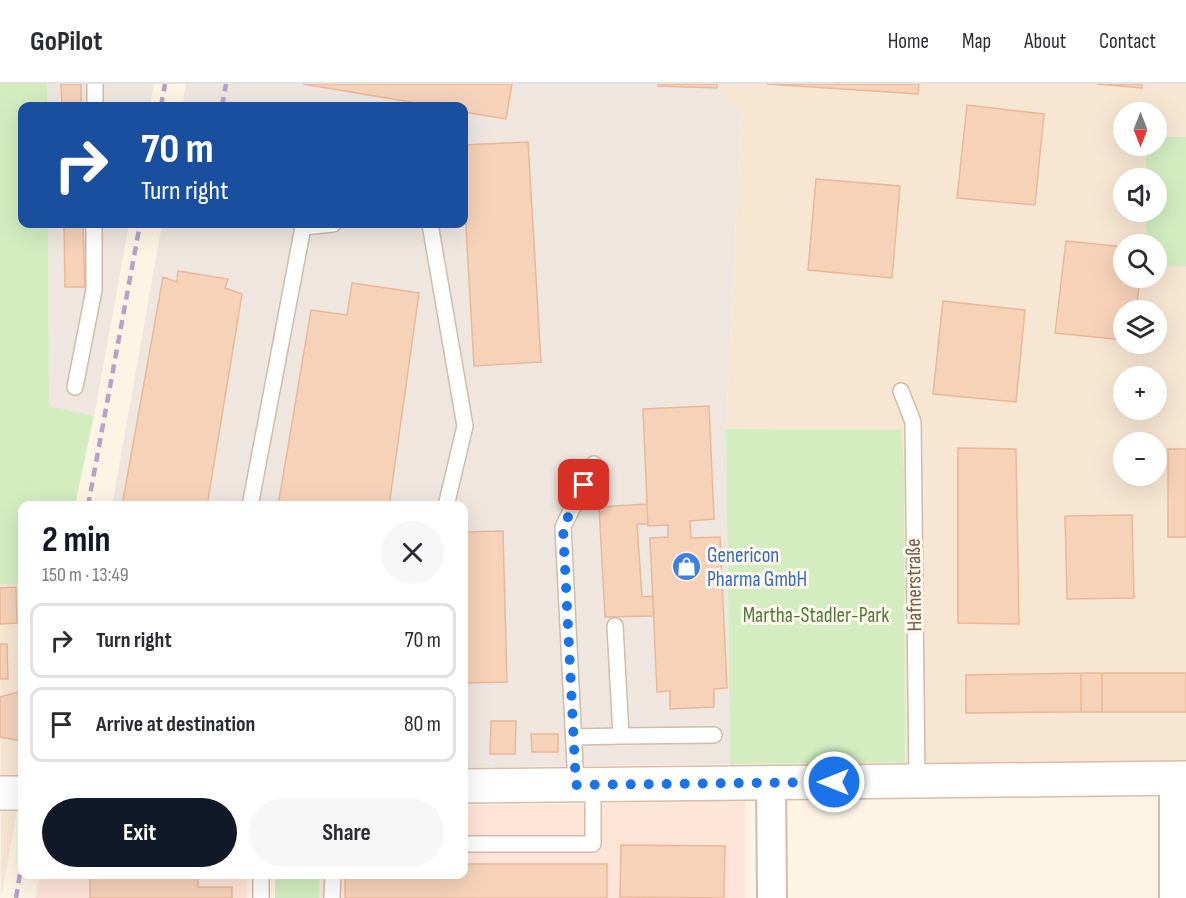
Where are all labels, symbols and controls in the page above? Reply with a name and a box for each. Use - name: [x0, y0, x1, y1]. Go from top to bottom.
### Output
- text: GoPilot: [30, 25, 102, 58]
- text: Home: [888, 29, 929, 54]
- text: Map: [962, 29, 991, 54]
- text: About: [1024, 29, 1066, 54]
- text: Contact: [1099, 29, 1156, 54]
- north arrow: [1113, 102, 1167, 156]
- map controls: [1113, 102, 1167, 486]
- text: 70 m: [141, 124, 214, 175]
- icon: right: [42, 126, 120, 204]
- button: sound: [1113, 168, 1167, 222]
- text: Turn right: [141, 175, 228, 207]
- button: search: [1113, 234, 1167, 288]
- button: layers: [1113, 300, 1167, 354]
- button: +: [1113, 366, 1167, 420]
- button: −: [1113, 432, 1167, 486]
- pin: [558, 459, 609, 510]
- icon: arrive: [567, 468, 600, 501]
- text: 2 min: [42, 519, 111, 562]
- button: close: [381, 521, 444, 584]
- street label: Hafnerstraße: [901, 538, 927, 632]
- place label: Genericon Pharma GmbH: [707, 543, 807, 592]
- shop icon: Genericon Pharma GmbH: [670, 551, 702, 583]
- text: 150 m · 13:49: [42, 563, 129, 587]
- park label: Martha-Stadler-Park: [743, 603, 889, 628]
- icon: right: [45, 624, 78, 657]
- text: Turn right: [96, 627, 172, 654]
- text: 70 m: [405, 627, 441, 654]
- icon: arrive: [45, 708, 78, 741]
- text: Arrive at destination: [96, 711, 255, 738]
- text: 80 m: [404, 711, 441, 738]
- position arrow: [802, 750, 866, 814]
- button: Exit: [42, 798, 237, 867]
- button: Share: [249, 798, 444, 867]

